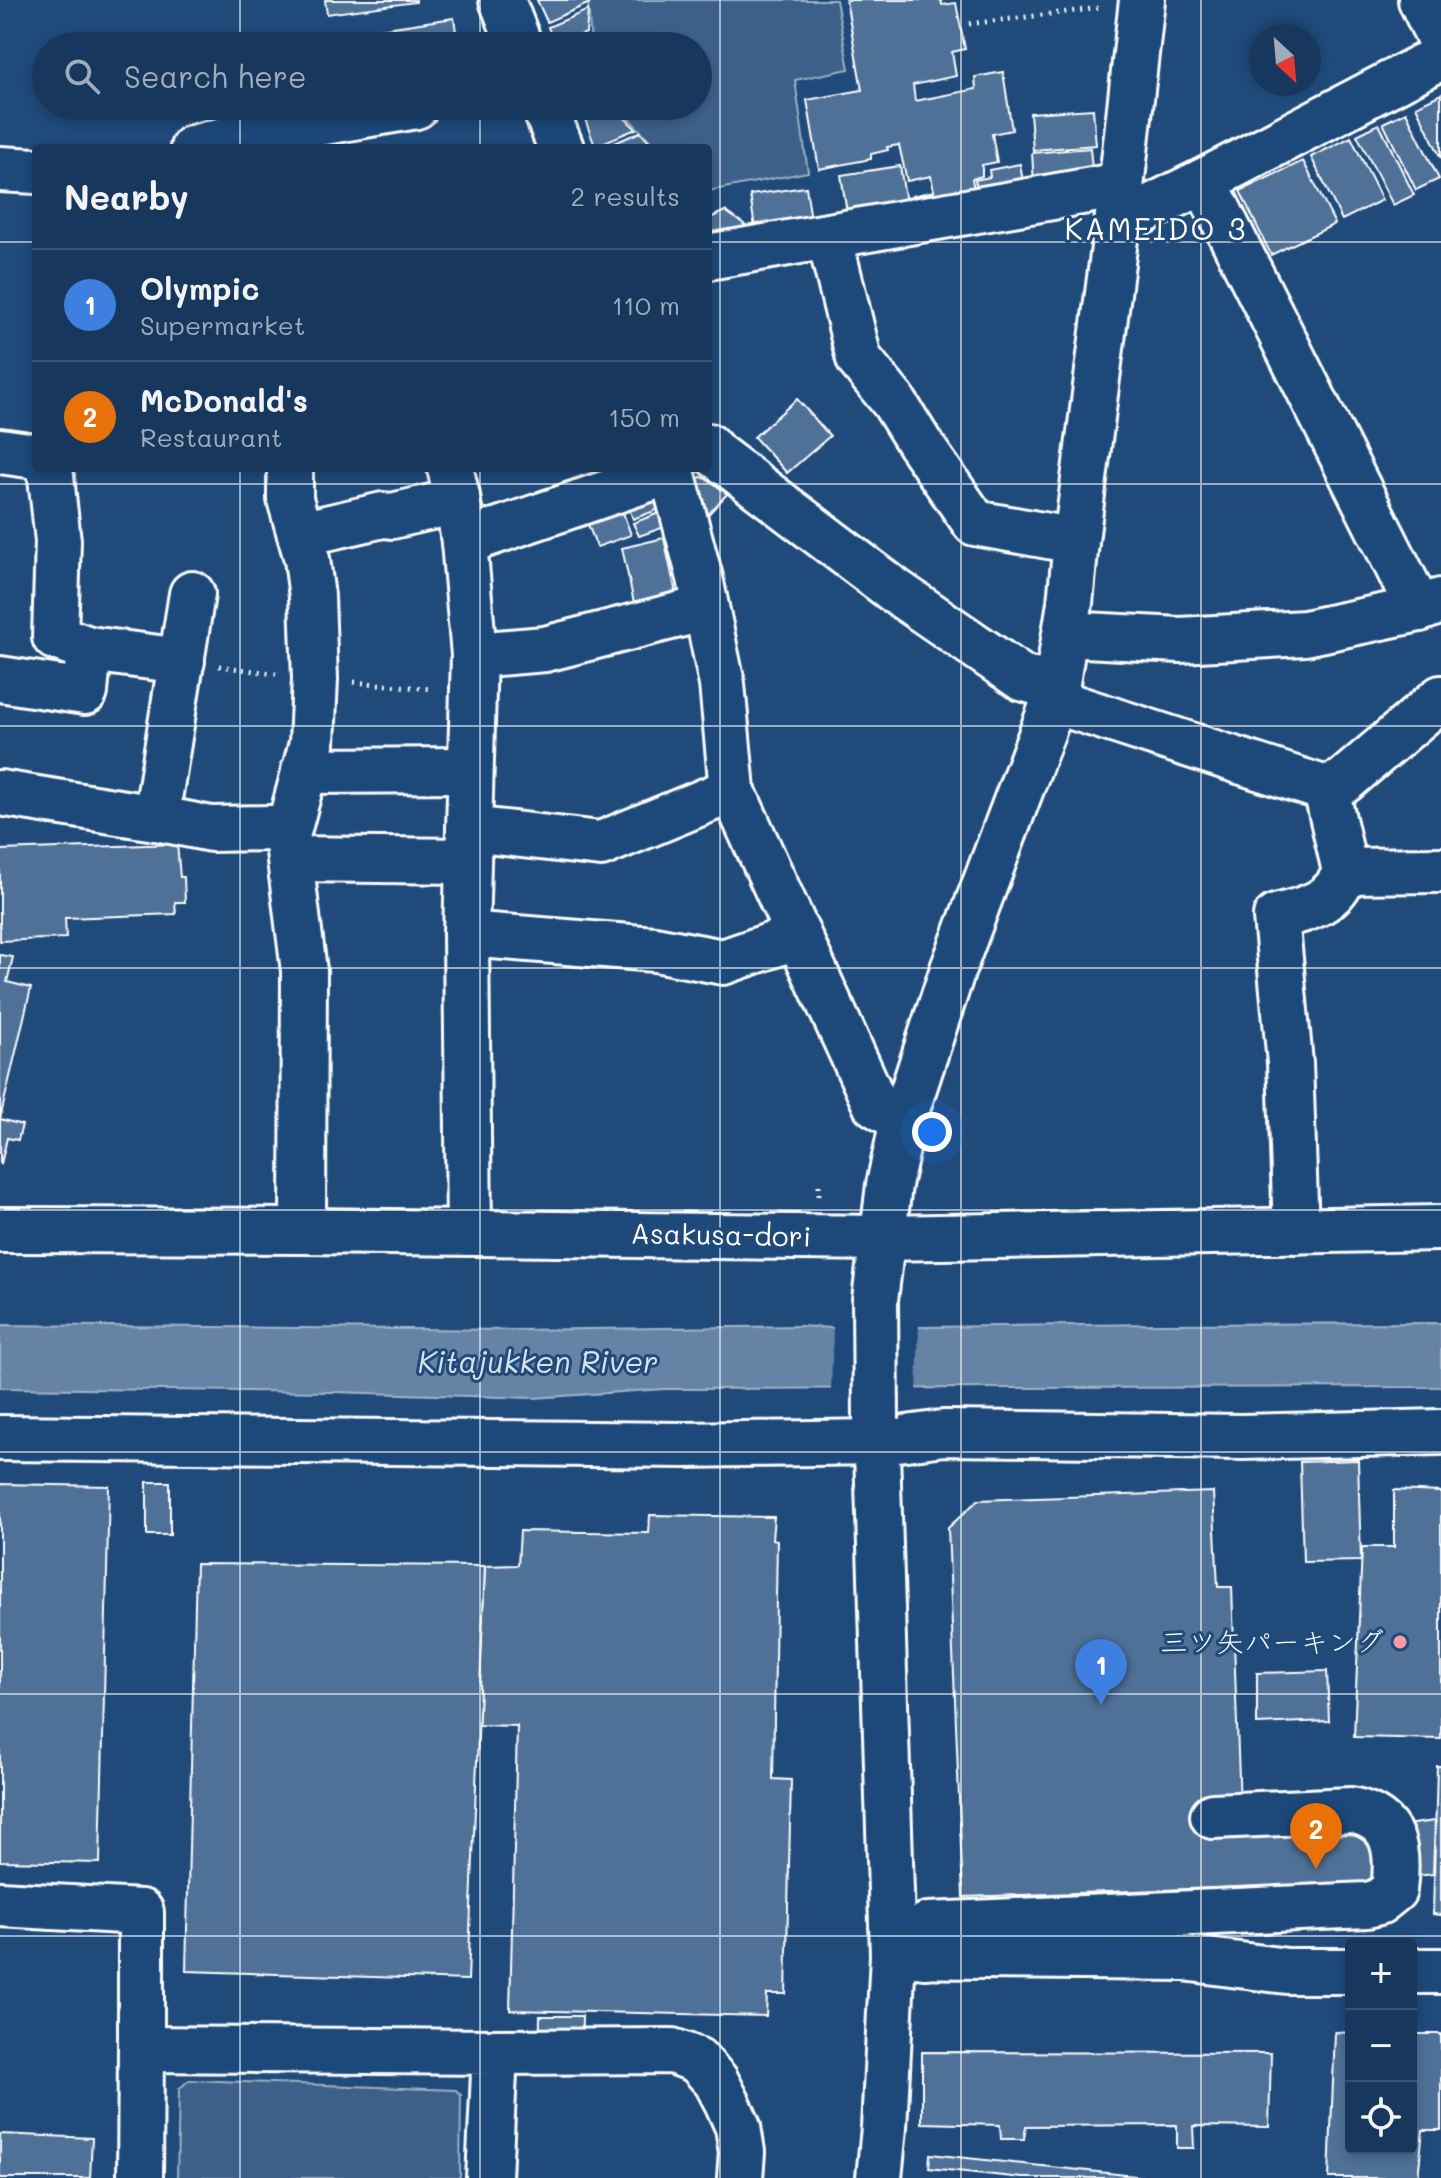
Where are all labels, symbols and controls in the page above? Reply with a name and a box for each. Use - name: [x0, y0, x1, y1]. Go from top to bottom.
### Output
- north arrow: [1249, 24, 1321, 96]
- search box: [32, 32, 712, 120]
- icon: search: [60, 54, 104, 98]
- text: Search here: [124, 56, 307, 96]
- text: Nearby: [64, 174, 189, 219]
- text: 2 results: [571, 179, 680, 213]
- district label: KAMEIDO 3: [1065, 208, 1247, 248]
- text: Olympic: [140, 268, 260, 308]
- text: 1: [84, 288, 96, 322]
- text: 110 m: [612, 288, 680, 322]
- text: Supermarket: [140, 308, 305, 342]
- text: McDonald's: [140, 380, 308, 420]
- text: 2: [83, 400, 97, 434]
- text: 150 m: [608, 400, 680, 434]
- text: Restaurant: [140, 420, 282, 454]
- your location: [912, 1112, 952, 1152]
- street label: Asakusa-dori: [630, 1214, 812, 1254]
- water label: Kitajukken River: [418, 1341, 658, 1381]
- place label: 三ツ矢パーキング: [1160, 1623, 1384, 1659]
- marker: 三ツ矢パーキング: [1391, 1633, 1409, 1651]
- pin: 1: [1075, 1639, 1127, 1705]
- pin: 2: [1290, 1803, 1342, 1869]
- map controls: [1345, 1938, 1417, 2154]
- button: +: [1345, 1938, 1417, 2010]
- button: −: [1345, 2010, 1417, 2082]
- button: locate: [1345, 2082, 1417, 2154]

